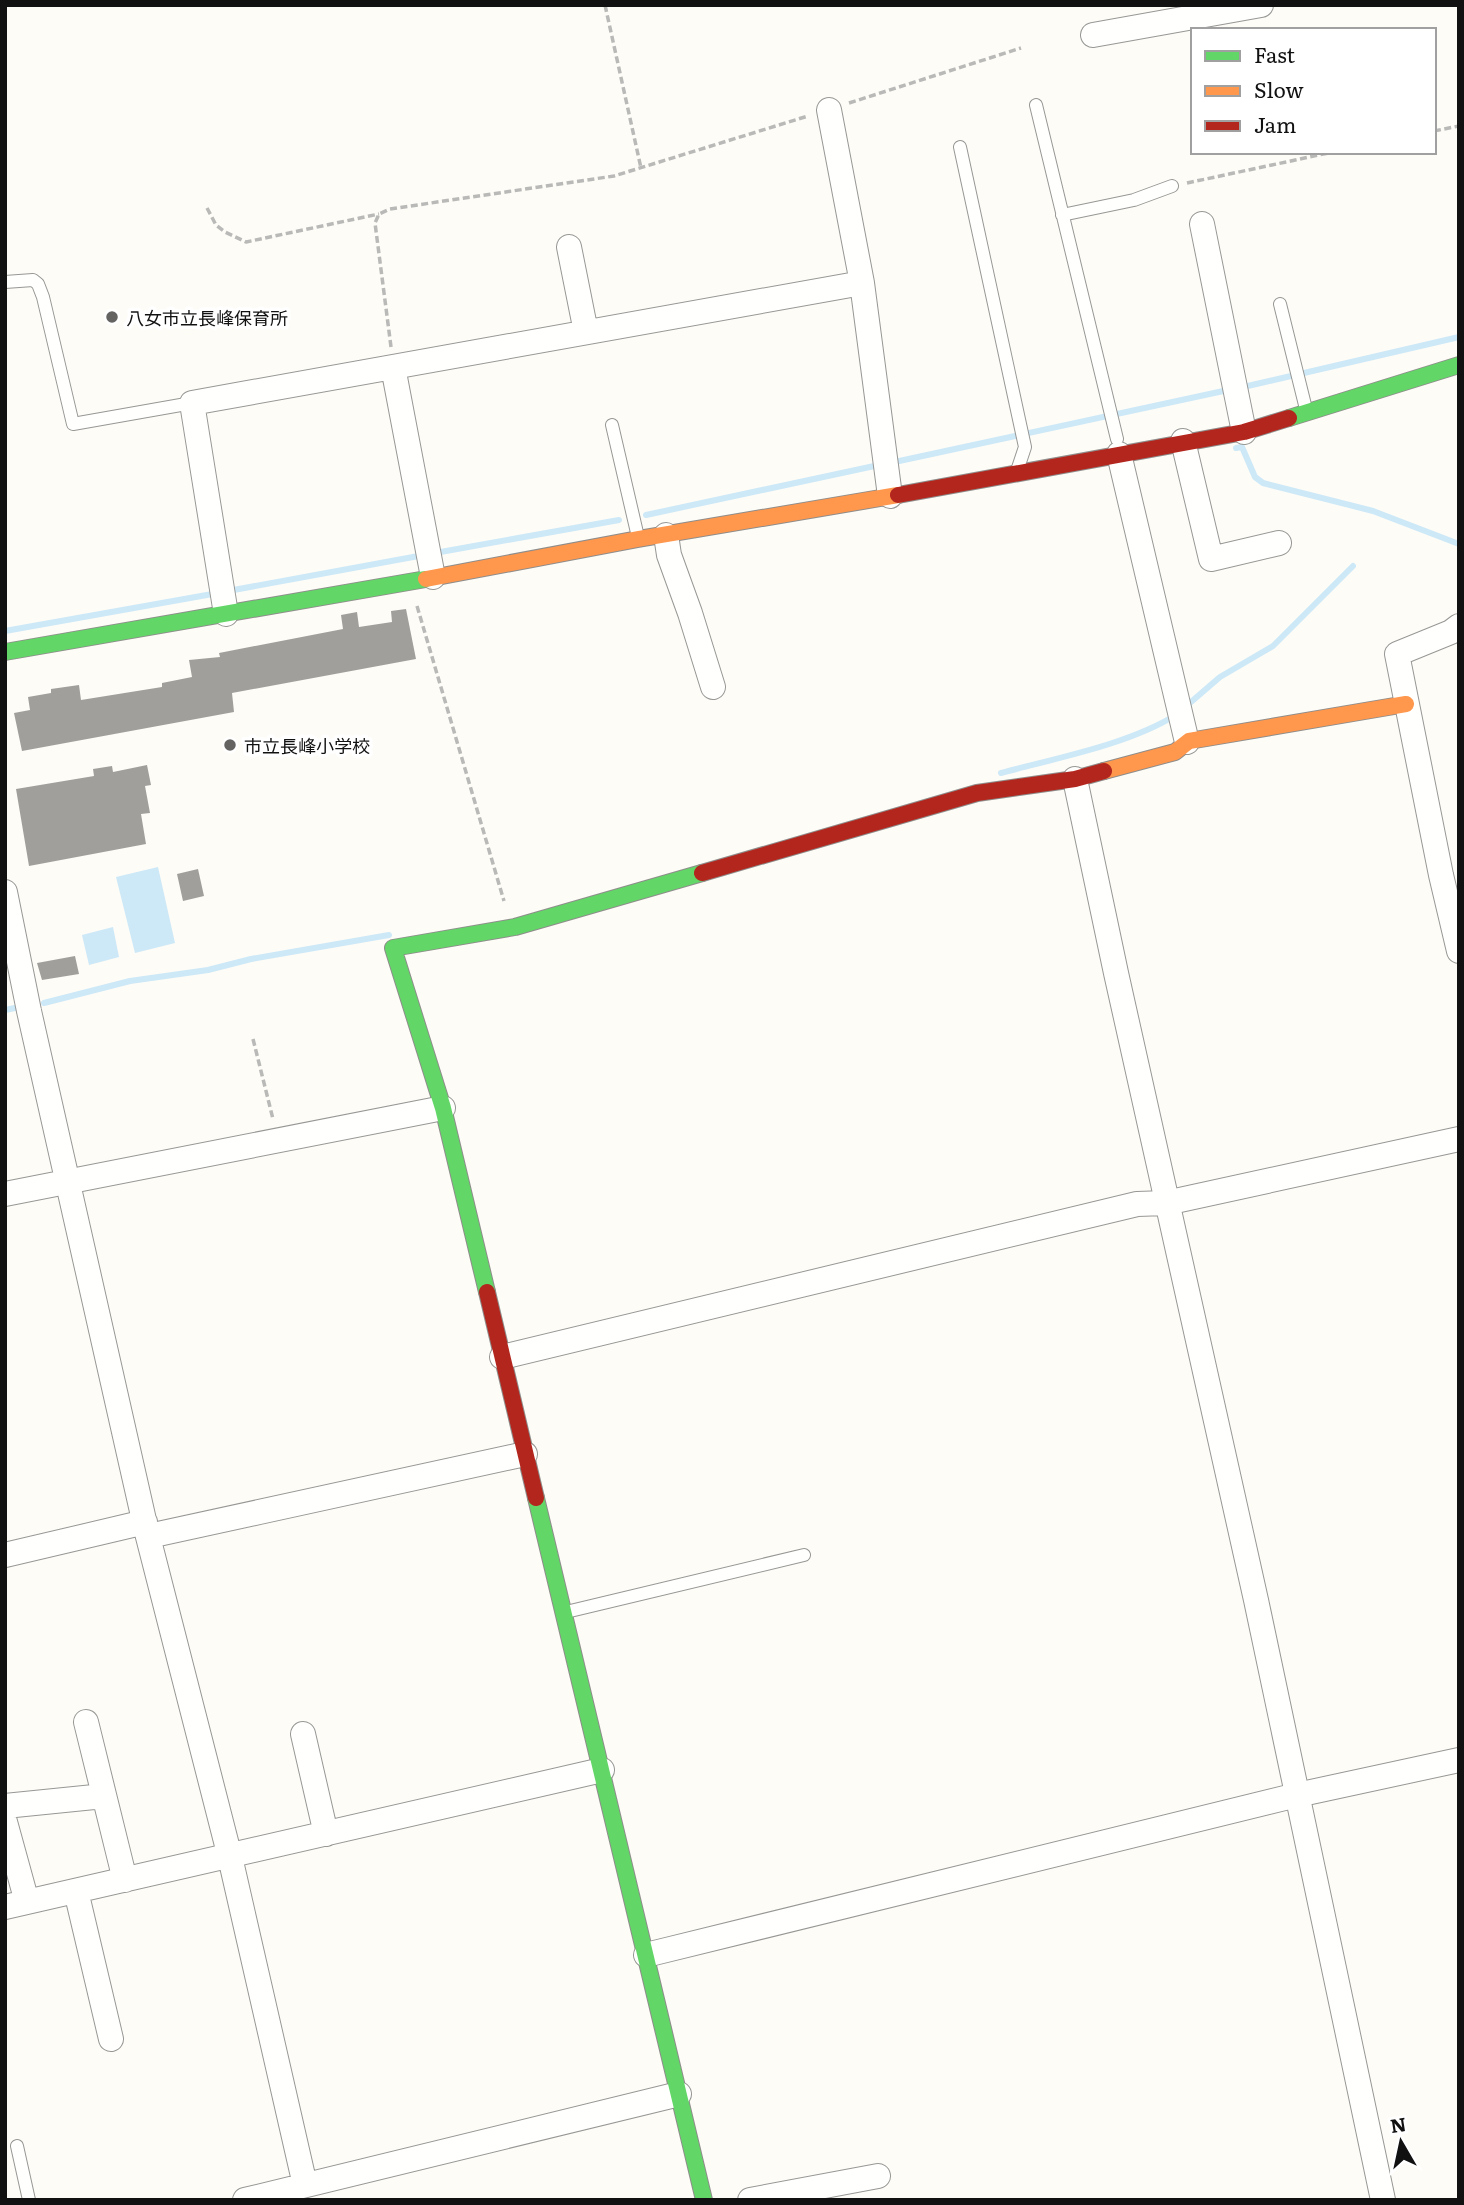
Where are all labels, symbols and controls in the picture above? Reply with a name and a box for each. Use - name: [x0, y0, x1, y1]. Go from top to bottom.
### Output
- legend: [1191, 28, 1436, 154]
- text: Fast: [1254, 38, 1295, 69]
- text: Slow: [1254, 73, 1304, 104]
- text: Jam: [1254, 108, 1296, 139]
- place label: 八女市立長峰保育所: [126, 304, 288, 331]
- marker: 八女市立長峰保育所: [104, 309, 120, 325]
- place label: 市立長峰小学校: [244, 732, 370, 759]
- marker: 市立長峰小学校: [222, 737, 238, 753]
- north arrow: [1366, 2107, 1436, 2177]
- text: N: [1388, 2109, 1408, 2139]

